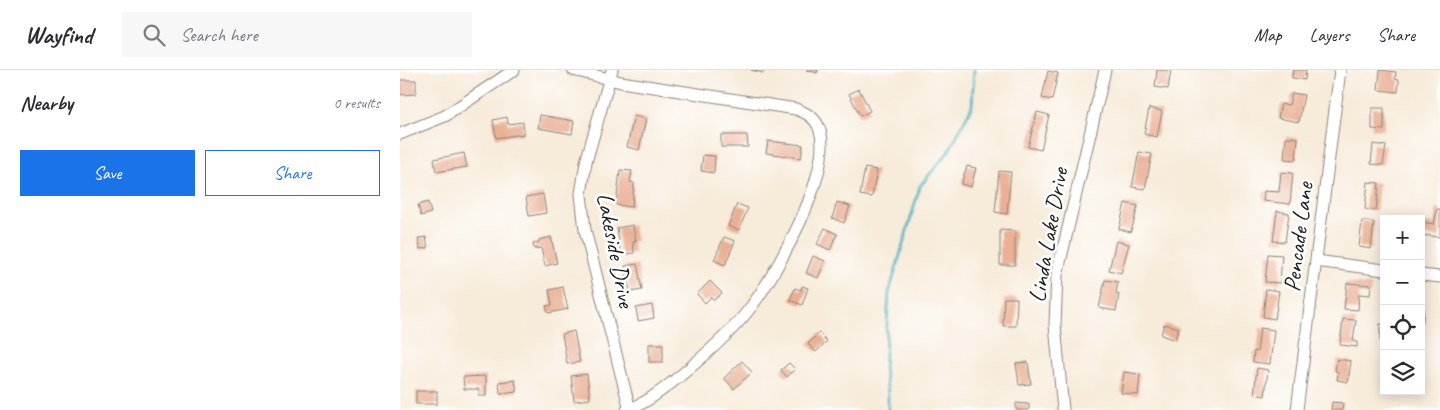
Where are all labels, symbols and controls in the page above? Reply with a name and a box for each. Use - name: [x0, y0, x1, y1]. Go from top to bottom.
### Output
- search box: [122, 12, 472, 57]
- text: Wayfind: [25, 20, 92, 50]
- icon: search: [140, 21, 168, 49]
- text: Search here: [180, 23, 258, 47]
- text: Map: [1254, 24, 1282, 46]
- text: Layers: [1310, 24, 1349, 46]
- text: Share: [1377, 24, 1415, 46]
- text: Nearby: [20, 90, 73, 116]
- text: 0 results: [333, 93, 380, 113]
- button: Save: [20, 150, 195, 196]
- button: Share: [205, 150, 380, 196]
- street label: Linda Lake Drive: [1021, 163, 1075, 304]
- street label: Pencade Lane: [1276, 179, 1320, 293]
- street label: Lakeside Drive: [590, 190, 642, 312]
- map controls: [1380, 215, 1425, 395]
- button: +: [1380, 215, 1425, 260]
- button: −: [1380, 260, 1425, 305]
- button: locate: [1380, 305, 1425, 350]
- button: layers: [1380, 350, 1425, 395]

